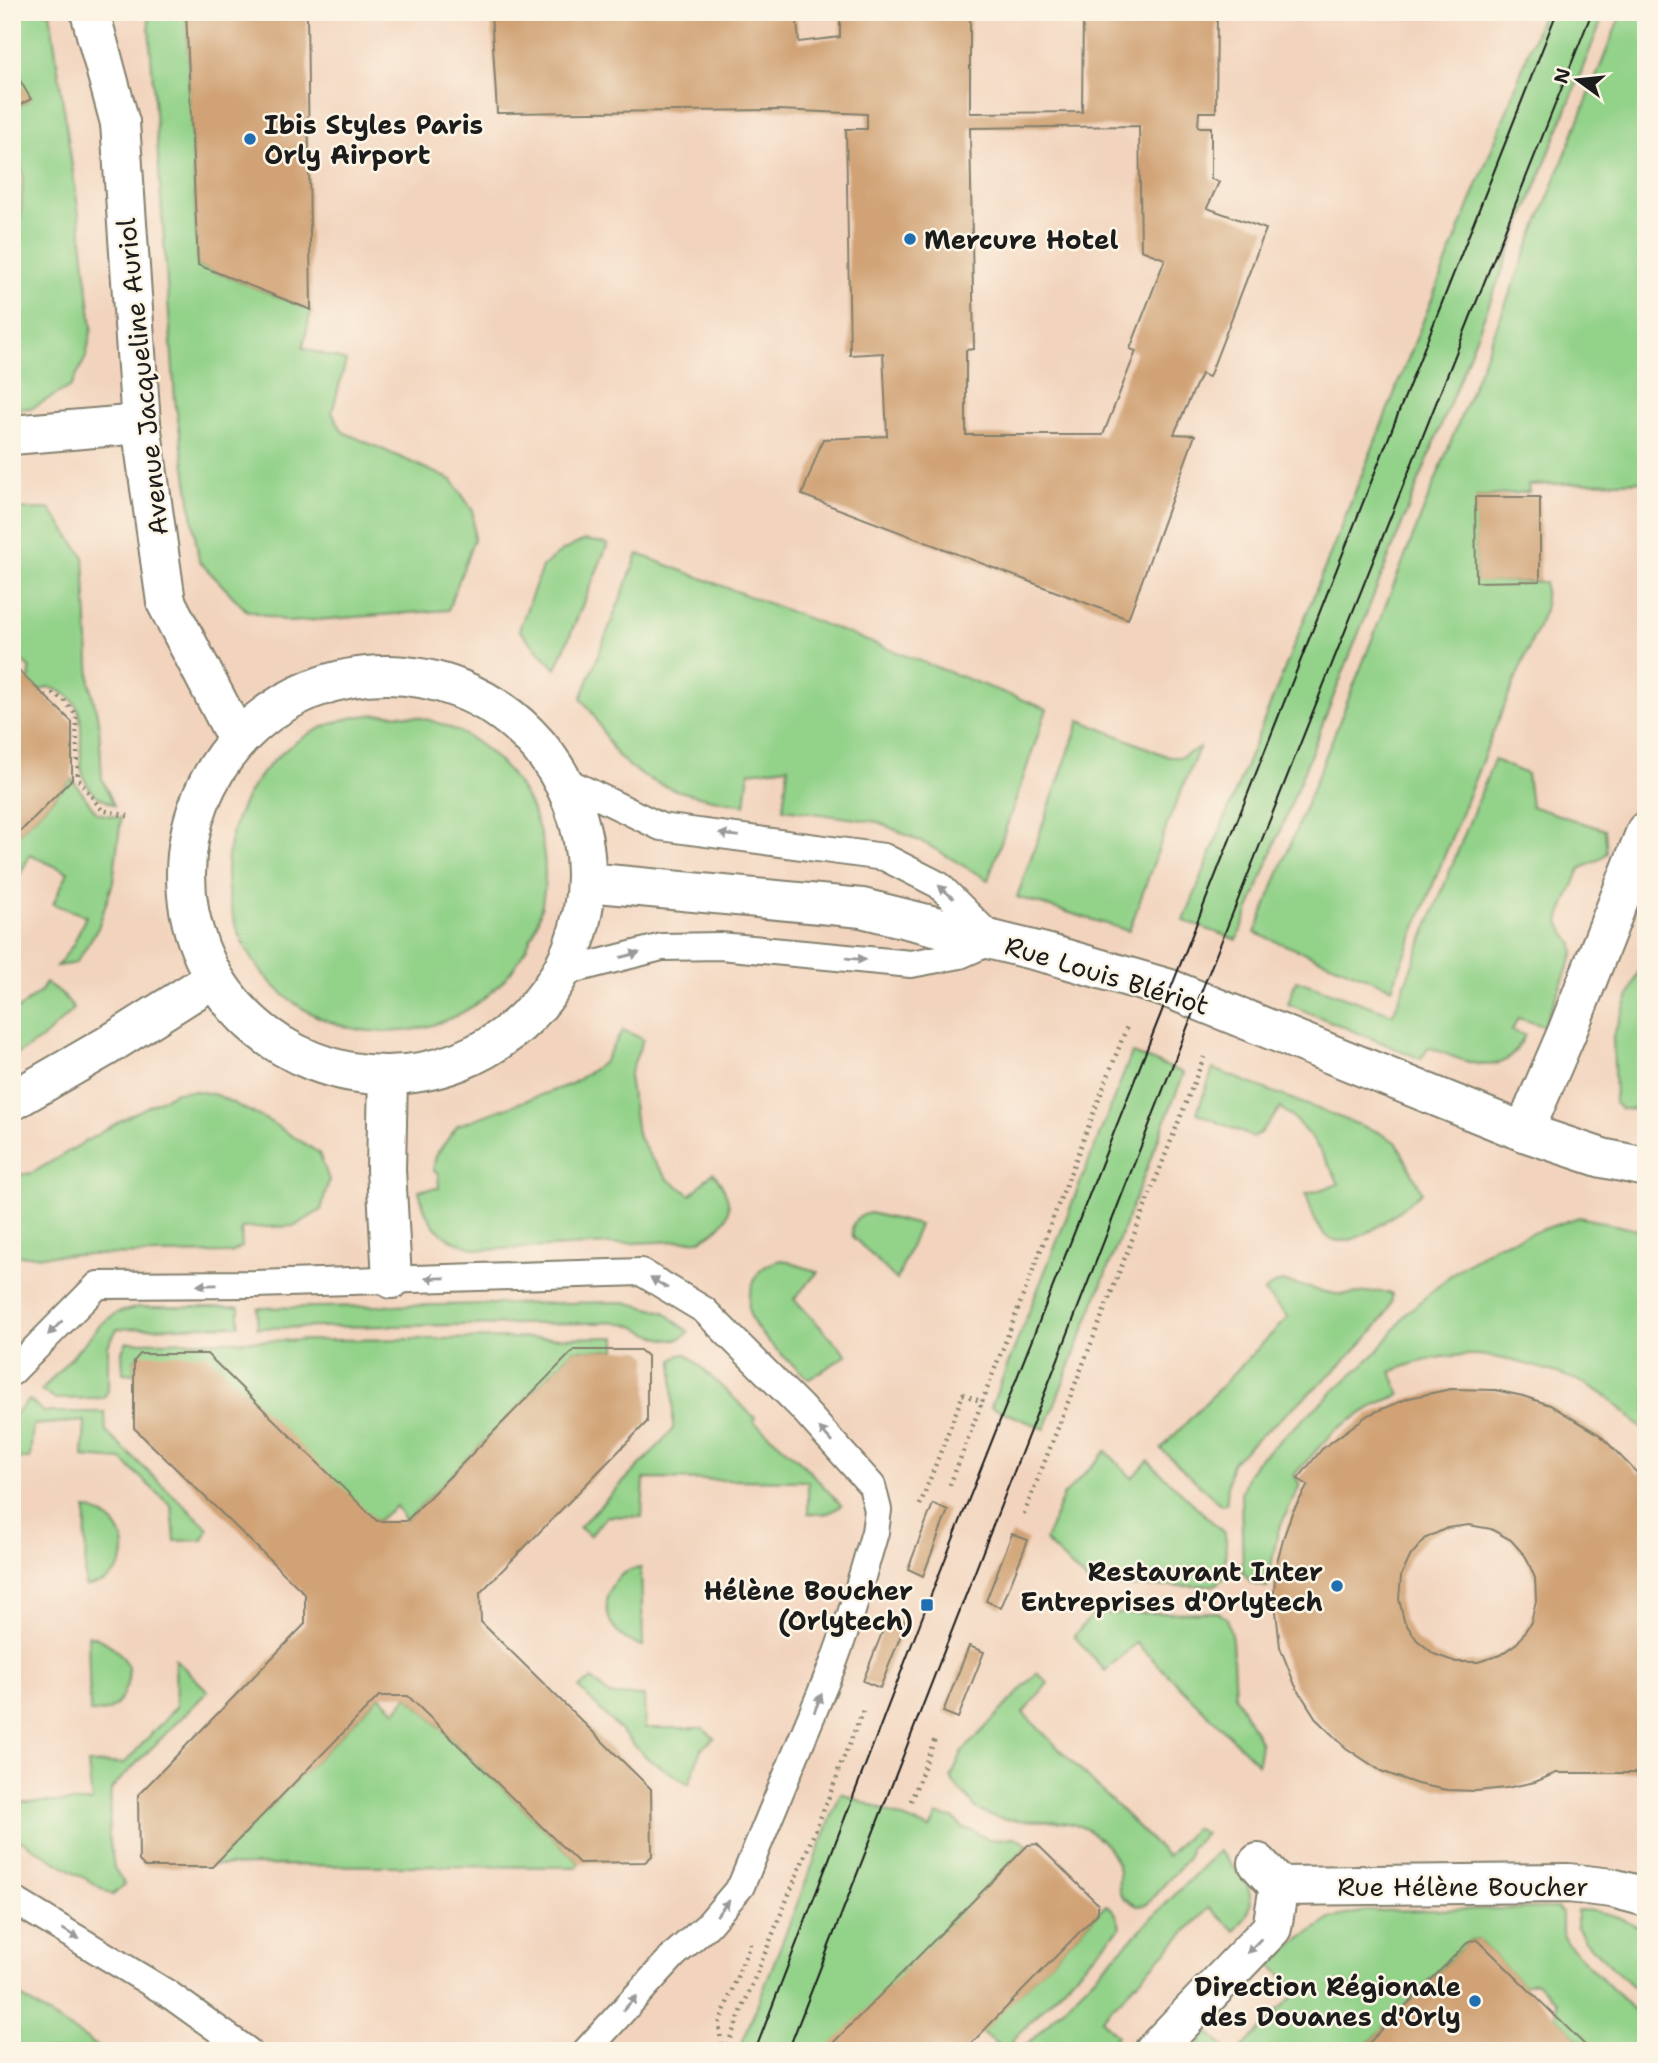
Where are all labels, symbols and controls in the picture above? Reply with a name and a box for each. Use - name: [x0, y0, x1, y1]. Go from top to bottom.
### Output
- north arrow: [1542, 46, 1612, 116]
- text: N: [1548, 65, 1576, 86]
- place label: Ibis Styles Paris Orly Airport: [264, 107, 483, 172]
- marker: Ibis Styles Paris Orly Airport: [242, 131, 258, 147]
- street label: Avenue Jacqueline Auriol: [108, 217, 176, 537]
- place label: Mercure Hotel: [924, 222, 1118, 257]
- marker: Mercure Hotel: [902, 231, 918, 247]
- one-way arrow: [718, 830, 740, 841]
- one-way arrow: [938, 885, 955, 901]
- street label: Rue Louis Blériot: [1001, 927, 1213, 1023]
- one-way arrow: [619, 949, 641, 960]
- one-way arrow: [845, 954, 867, 965]
- one-way arrow: [424, 1272, 446, 1284]
- one-way arrow: [650, 1277, 669, 1289]
- one-way arrow: [196, 1279, 218, 1291]
- one-way arrow: [47, 1320, 64, 1337]
- one-way arrow: [818, 1426, 834, 1444]
- place label: Restaurant Inter Entreprises d'Orlytech: [1020, 1554, 1323, 1619]
- place label: Hélène Boucher (Orlytech): [704, 1573, 913, 1638]
- marker: Restaurant Inter Entreprises d'Orlytech: [1329, 1578, 1345, 1594]
- marker: Hélène Boucher (Orlytech): [919, 1597, 935, 1613]
- one-way arrow: [812, 1692, 823, 1713]
- street label: Rue Hélène Boucher: [1337, 1869, 1589, 1904]
- one-way arrow: [715, 1899, 730, 1917]
- one-way arrow: [61, 1928, 80, 1941]
- one-way arrow: [1246, 1938, 1263, 1955]
- place label: Direction Régionale des Douanes d'Orly: [1194, 1969, 1461, 2034]
- marker: Direction Régionale des Douanes d'Orly: [1467, 1993, 1483, 2009]
- one-way arrow: [621, 1995, 637, 2012]

